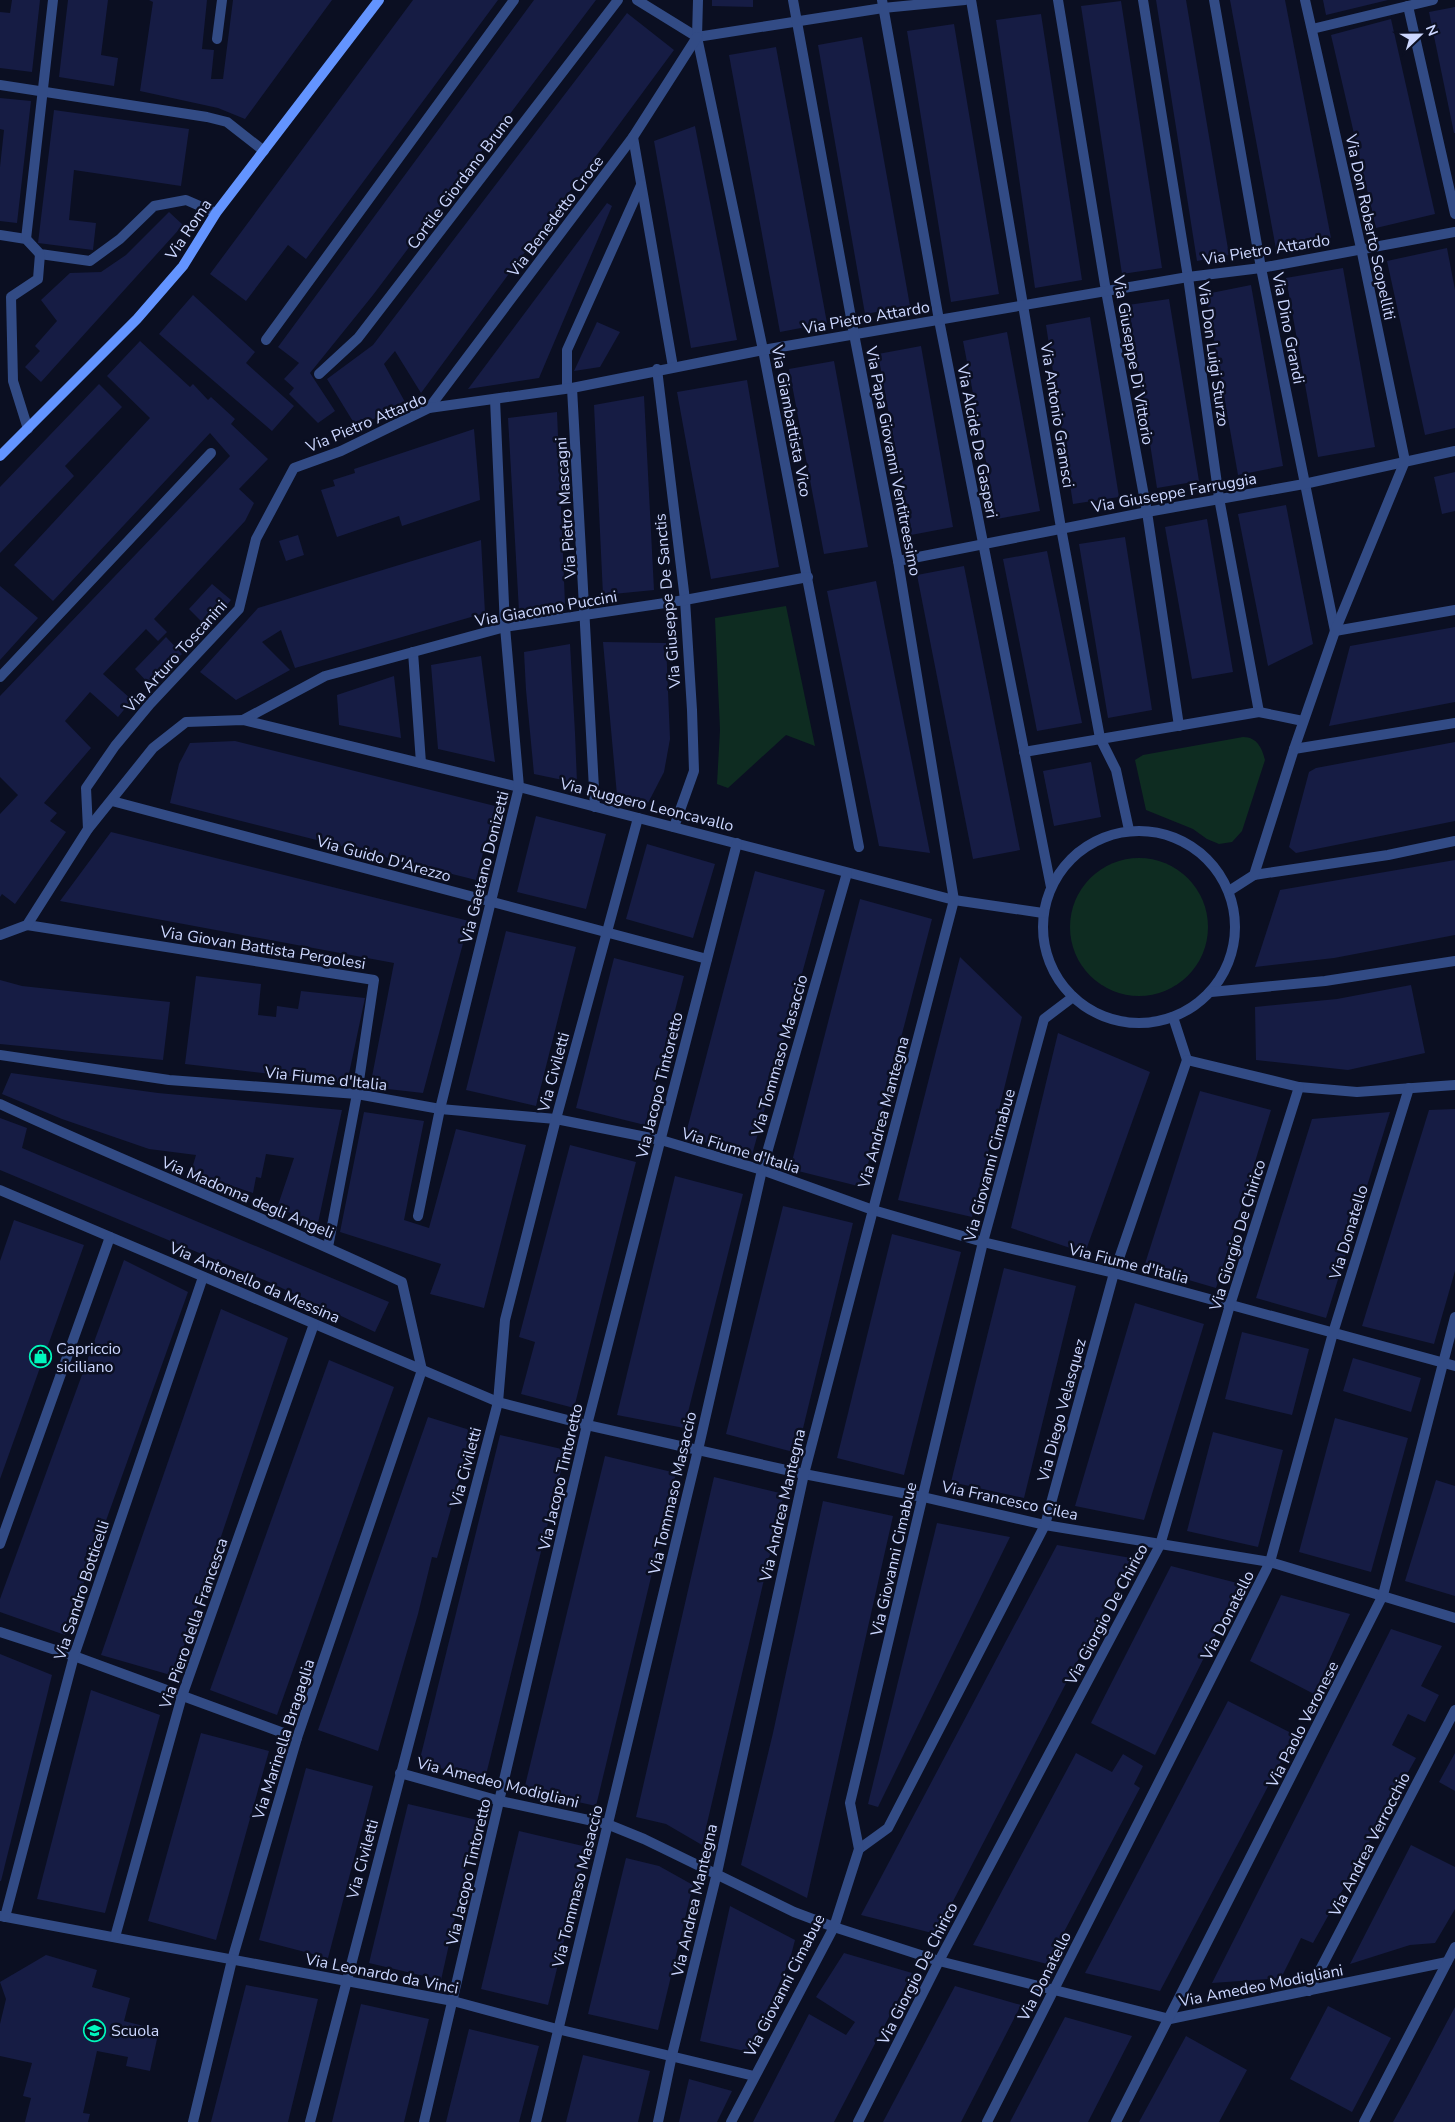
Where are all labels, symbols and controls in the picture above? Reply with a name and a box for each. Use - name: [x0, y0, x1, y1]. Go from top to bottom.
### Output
- north arrow: [1395, 10, 1445, 60]
- text: N: [1421, 22, 1442, 39]
- street label: Cortile Giordano Bruno: [402, 109, 519, 254]
- street label: Via Don Roberto Scopelliti: [1339, 131, 1400, 322]
- street label: Via Benedetto Croce: [502, 151, 609, 283]
- street label: Via Roma: [160, 195, 217, 265]
- street label: Via Pietro Attardo: [1200, 229, 1332, 271]
- street label: Via Dino Grandi: [1266, 270, 1310, 386]
- street label: Via Giuseppe Di Vittorio: [1107, 273, 1159, 447]
- street label: Via Don Luigi Sturzo: [1192, 279, 1234, 428]
- street label: Via Pietro Attardo: [800, 296, 932, 340]
- street label: Via Antonio Gramsci: [1035, 340, 1079, 489]
- street label: Via Giambattista Vico: [765, 343, 817, 499]
- street label: Via Papa Giovanni Ventitreesimo: [860, 344, 926, 578]
- street label: Via Alcide De Gasperi: [951, 361, 1003, 520]
- street label: Via Pietro Attardo: [302, 388, 430, 459]
- street label: Via Pietro Mascagni: [550, 436, 582, 580]
- street label: Via Giuseppe Farruggia: [1089, 468, 1259, 519]
- street label: Via Giuseppe De Sanctis: [649, 513, 687, 690]
- street label: Via Giacomo Puccini: [472, 586, 619, 633]
- street label: Via Arturo Toscanini: [118, 596, 232, 719]
- street label: Via Ruggero Leoncavallo: [556, 772, 736, 837]
- street label: Via Gaetano Donizetti: [455, 789, 515, 947]
- street label: Via Guido D'Arezzo: [313, 830, 454, 888]
- street label: Via Giovan Battista Pergolesi: [158, 921, 367, 975]
- street label: Via Tommaso Masaccio: [746, 972, 814, 1139]
- street label: Via Jacopo Tintoretto: [631, 1010, 689, 1162]
- street label: Via Civiletti: [533, 1030, 575, 1115]
- street label: Via Andrea Mantegna: [853, 1034, 915, 1192]
- street label: Via Fiume d'Italia: [263, 1062, 388, 1096]
- street label: Via Giovanni Cimabue: [959, 1086, 1021, 1245]
- street label: Via Fiume d'Italia: [678, 1122, 803, 1179]
- street label: Via Madonna degli Angeli: [157, 1151, 337, 1244]
- street label: Via Giorgio De Chirico: [1204, 1157, 1271, 1314]
- street label: Via Donatello: [1324, 1182, 1374, 1283]
- street label: Via Antonello da Messina: [165, 1237, 343, 1329]
- street label: Via Fiume d'Italia: [1065, 1238, 1191, 1290]
- street label: Via Diego Velasquez: [1032, 1336, 1092, 1485]
- place label: Capriccio siciliano: [56, 1338, 121, 1378]
- shop icon: Capriccio siciliano: [28, 1345, 52, 1369]
- street label: Via Jacopo Tintoretto: [533, 1401, 589, 1554]
- street label: Via Tommaso Masaccio: [643, 1409, 702, 1578]
- street label: Via Civiletti: [445, 1425, 487, 1510]
- street label: Via Andrea Mantegna: [754, 1427, 811, 1585]
- street label: Via Francesco Cilea: [939, 1476, 1080, 1526]
- street label: Via Giovanni Cimabue: [865, 1480, 922, 1639]
- street label: Via Sandro Botticelli: [49, 1517, 115, 1664]
- street label: Via Piero della Francesca: [154, 1535, 234, 1713]
- street label: Via Giorgio De Chirico: [1060, 1540, 1153, 1690]
- street label: Via Donatello: [1195, 1567, 1260, 1665]
- street label: Via Marinella Bragaglia: [247, 1656, 320, 1823]
- street label: Via Paolo Veronese: [1261, 1658, 1344, 1792]
- street label: Via Amedeo Modigliani: [413, 1752, 581, 1814]
- street label: Via Andrea Verrocchio: [1323, 1768, 1416, 1921]
- street label: Via Jacopo Tintoretto: [441, 1796, 497, 1949]
- street label: Via Tommaso Masaccio: [547, 1803, 609, 1971]
- street label: Via Civiletti: [342, 1817, 384, 1902]
- street label: Via Andrea Mantegna: [666, 1822, 723, 1980]
- street label: Via Giorgio De Chirico: [872, 1898, 963, 2049]
- street label: Via Giovanni Cimabue: [739, 1910, 830, 2061]
- street label: Via Donatello: [1012, 1928, 1077, 2026]
- street label: Via Leonardo da Vinci: [302, 1948, 460, 2000]
- street label: Via Amedeo Modigliani: [1176, 1959, 1345, 2013]
- school or university icon: Scuola: [83, 2018, 107, 2042]
- place label: Scuola: [111, 2020, 159, 2042]

